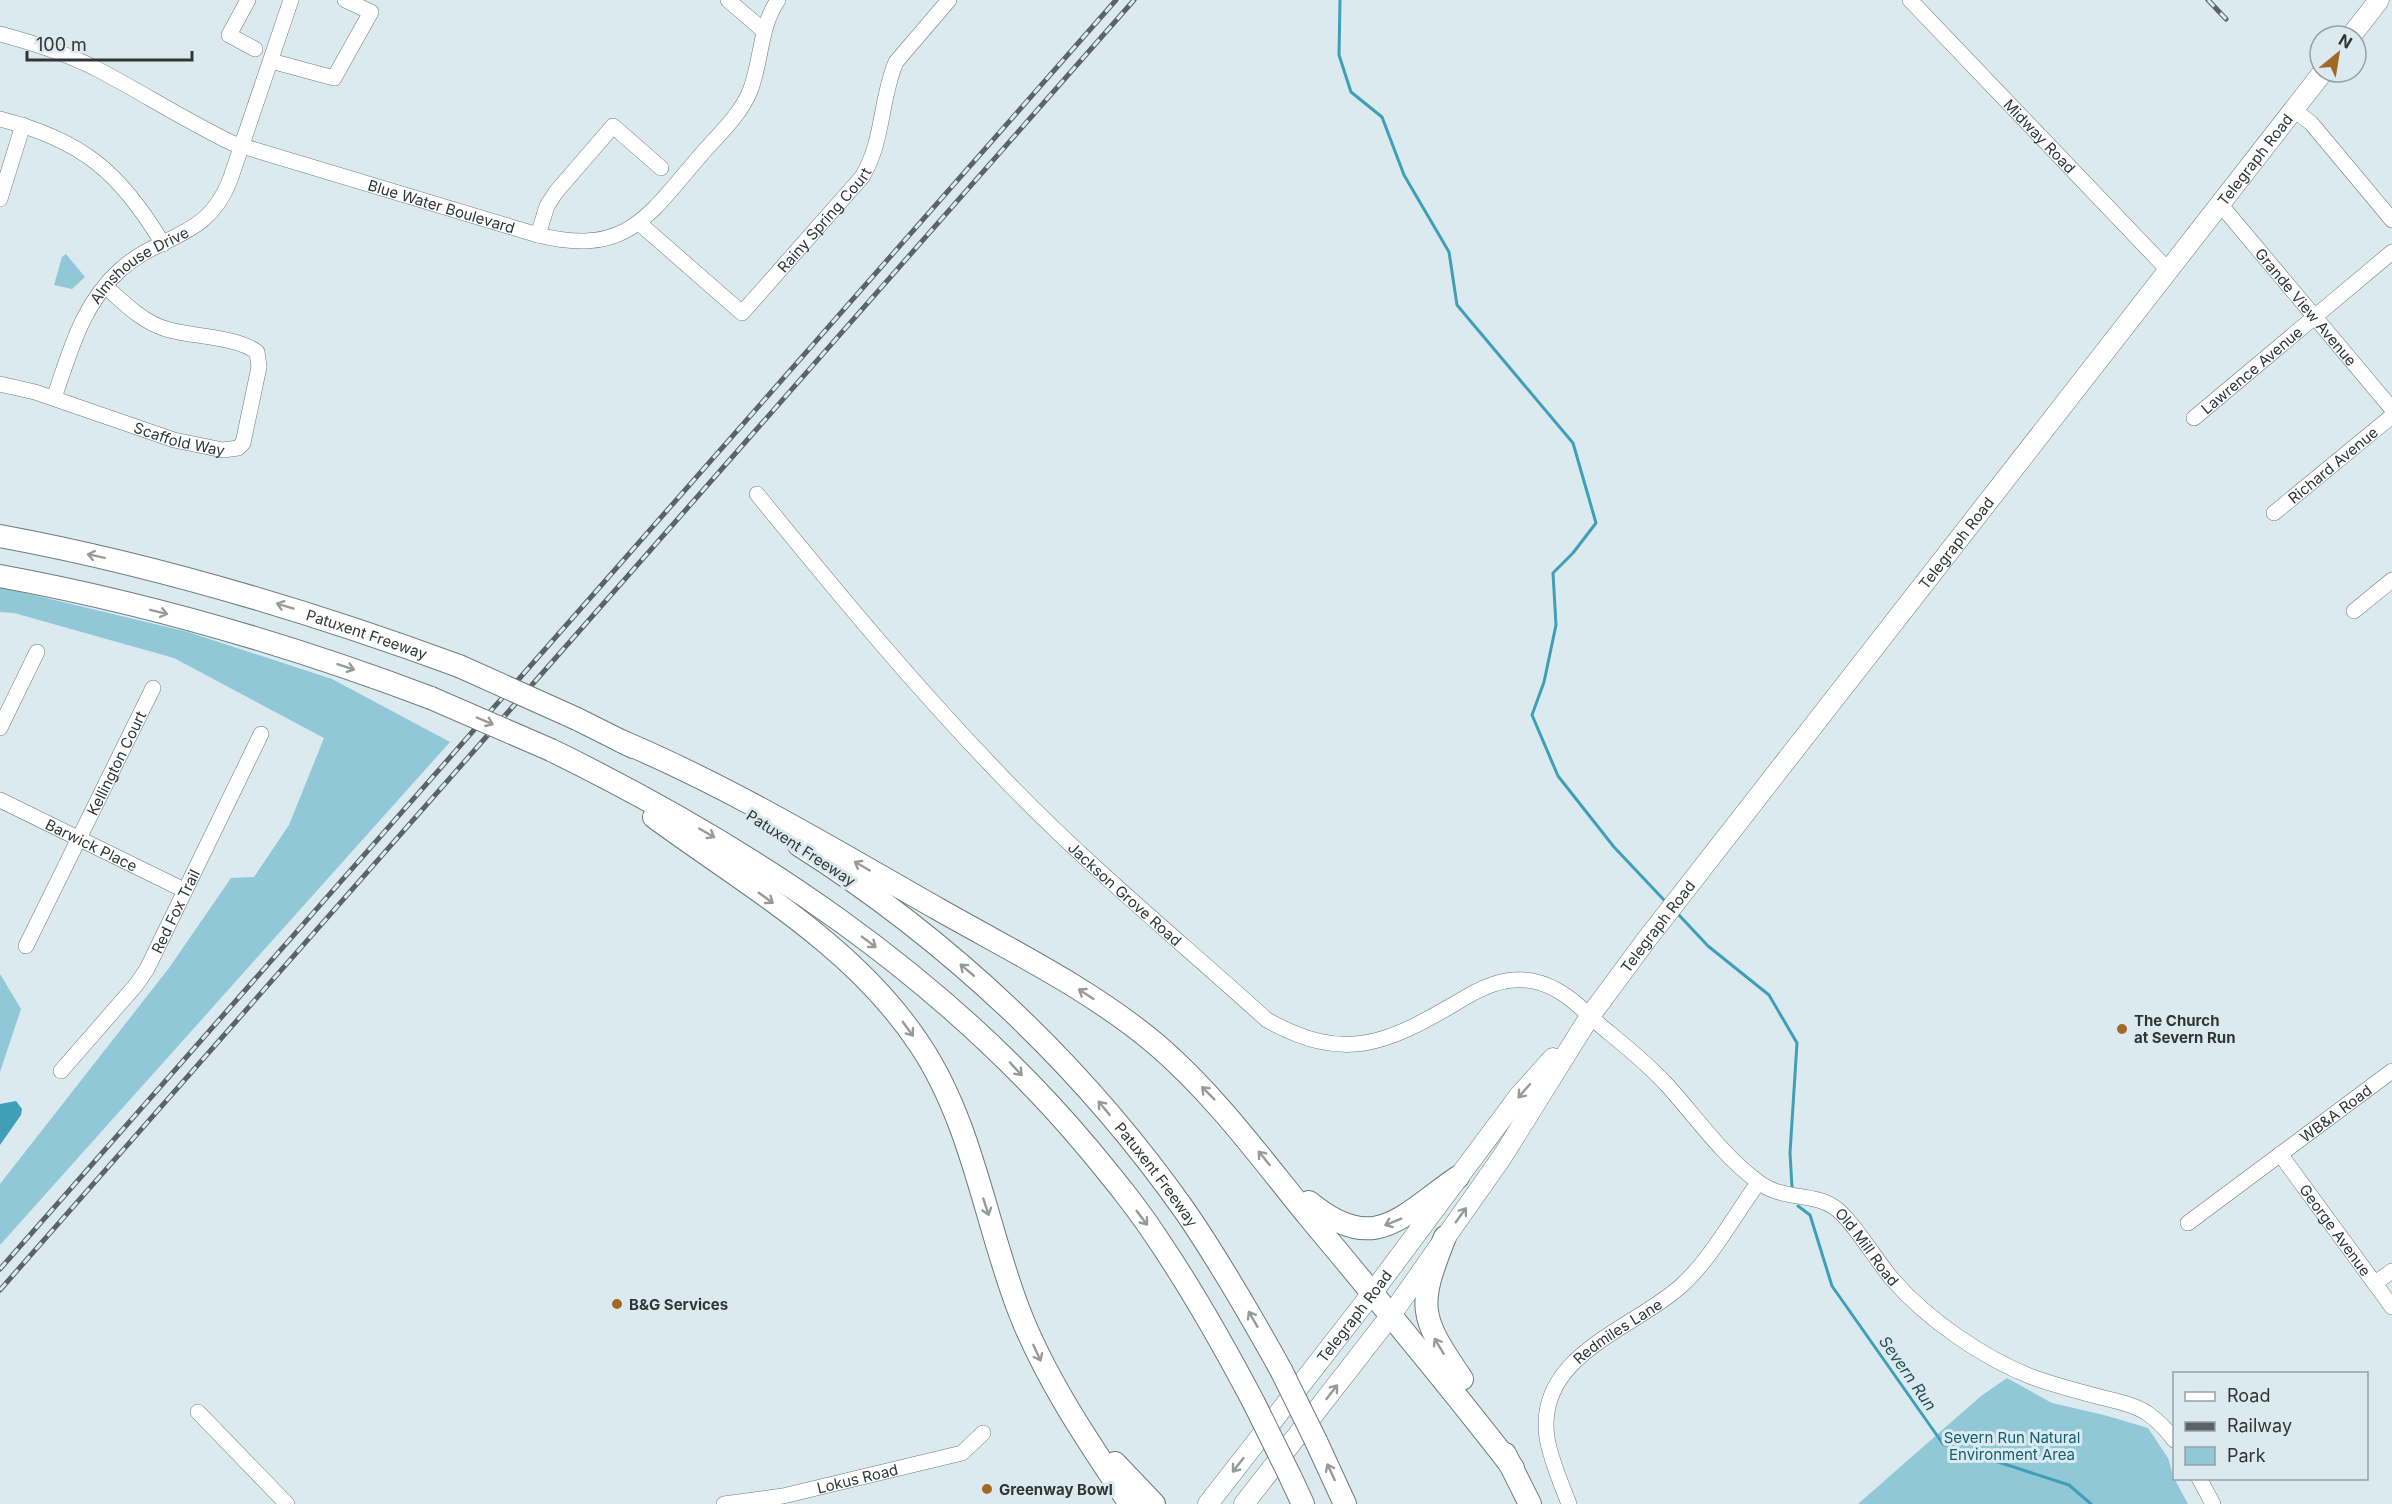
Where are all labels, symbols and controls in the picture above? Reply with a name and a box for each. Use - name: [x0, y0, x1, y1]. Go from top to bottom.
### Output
- scale bar: [27, 24, 192, 62]
- north arrow: [2308, 24, 2368, 84]
- text: N: [2335, 29, 2356, 53]
- text: 100 m: [36, 34, 87, 55]
- street label: Midway Road: [2000, 95, 2080, 177]
- street label: Telegraph Road: [2213, 110, 2297, 209]
- street label: Rainy Spring Court: [773, 164, 875, 276]
- street label: Blue Water Boulevard: [366, 175, 517, 237]
- street label: Almshouse Drive: [85, 222, 192, 307]
- street label: Grande View Avenue: [2251, 244, 2361, 369]
- street label: Lawrence Avenue: [2197, 322, 2306, 418]
- street label: Scaffold Way: [131, 417, 227, 460]
- street label: Richard Avenue: [2284, 422, 2382, 507]
- street label: Telegraph Road: [1914, 493, 1998, 593]
- one-way arrow: [87, 550, 106, 561]
- one-way arrow: [276, 600, 295, 611]
- street label: Patuxent Freeway: [304, 605, 430, 663]
- one-way arrow: [150, 607, 169, 618]
- one-way arrow: [337, 662, 355, 673]
- street label: Kellington Court: [82, 708, 150, 818]
- one-way arrow: [476, 716, 494, 727]
- street label: Patuxent Freeway: [743, 806, 860, 891]
- street label: Barwick Place: [43, 814, 141, 875]
- one-way arrow: [698, 827, 715, 839]
- street label: Jackson Grove Road: [1064, 838, 1186, 950]
- one-way arrow: [854, 860, 872, 871]
- street label: Red Fox Trail: [147, 866, 204, 956]
- street label: Telegraph Road: [1616, 876, 1699, 976]
- one-way arrow: [757, 892, 773, 904]
- one-way arrow: [861, 935, 877, 948]
- one-way arrow: [960, 963, 975, 977]
- one-way arrow: [1078, 988, 1095, 1000]
- place label: The Church at Severn Run: [2134, 1011, 2236, 1047]
- one-way arrow: [902, 1020, 915, 1036]
- marker: The Church at Severn Run: [2115, 1022, 2129, 1036]
- one-way arrow: [1009, 1061, 1023, 1076]
- street label: WB&A Road: [2296, 1080, 2375, 1146]
- one-way arrow: [1517, 1083, 1530, 1099]
- one-way arrow: [1200, 1086, 1215, 1101]
- one-way arrow: [1098, 1100, 1111, 1116]
- street label: Patuxent Freeway: [1111, 1118, 1203, 1231]
- one-way arrow: [1257, 1150, 1270, 1166]
- street label: George Avenue: [2296, 1180, 2375, 1280]
- one-way arrow: [981, 1197, 992, 1216]
- street label: Old Mill Road: [1832, 1203, 1903, 1290]
- one-way arrow: [1454, 1208, 1467, 1224]
- one-way arrow: [1136, 1209, 1149, 1225]
- one-way arrow: [1384, 1217, 1403, 1228]
- street label: Telegraph Road: [1312, 1266, 1396, 1366]
- street label: Redmiles Lane: [1569, 1294, 1666, 1368]
- place label: B&G Services: [629, 1295, 728, 1314]
- marker: B&G Services: [610, 1297, 624, 1311]
- one-way arrow: [1246, 1311, 1258, 1328]
- water label: Severn Run: [1875, 1332, 1941, 1414]
- one-way arrow: [1433, 1338, 1445, 1355]
- one-way arrow: [1032, 1344, 1044, 1362]
- legend: [2173, 1372, 2368, 1480]
- one-way arrow: [1325, 1384, 1338, 1400]
- text: Road: [2227, 1385, 2270, 1406]
- text: Railway: [2227, 1415, 2292, 1436]
- park label: Severn Run Natural Environment Area: [1944, 1428, 2080, 1464]
- text: Park: [2227, 1445, 2266, 1466]
- one-way arrow: [1232, 1457, 1245, 1473]
- street label: Lokus Road: [815, 1459, 900, 1497]
- one-way arrow: [1324, 1464, 1336, 1482]
- place label: Greenway Bowl: [999, 1480, 1113, 1499]
- marker: Greenway Bowl: [980, 1482, 994, 1496]

